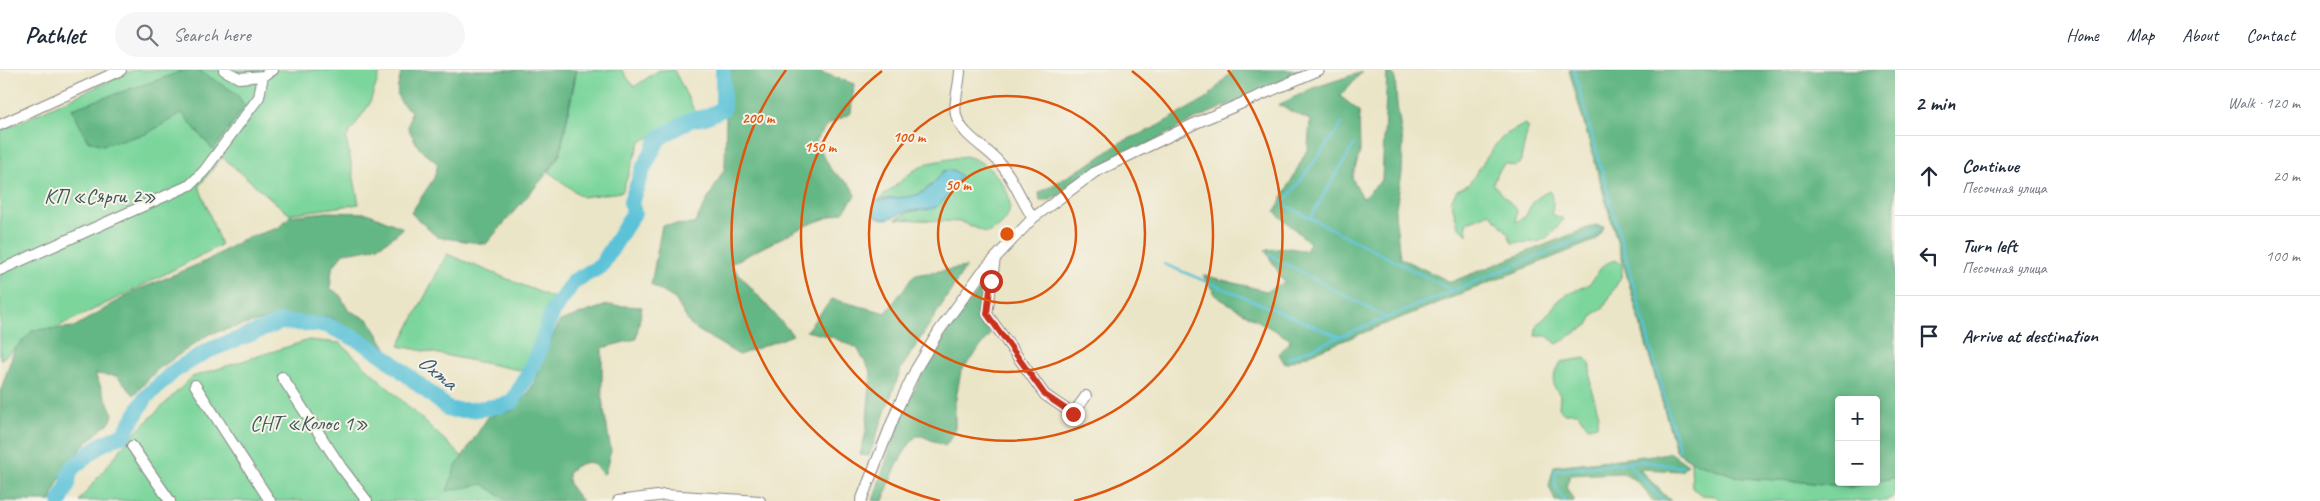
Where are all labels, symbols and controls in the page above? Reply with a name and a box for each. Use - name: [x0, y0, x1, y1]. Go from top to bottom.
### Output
- search box: [115, 12, 465, 57]
- text: Pathlet: [25, 20, 85, 50]
- icon: search: [133, 21, 161, 49]
- text: Search here: [173, 23, 251, 47]
- text: Home: [2066, 24, 2099, 46]
- text: Map: [2127, 24, 2154, 46]
- text: About: [2182, 24, 2218, 46]
- text: Contact: [2246, 24, 2295, 46]
- text: 2 min: [1915, 90, 1955, 116]
- text: Walk · 120 m: [2228, 93, 2300, 113]
- text: 200 m: [742, 109, 776, 128]
- text: 100 m: [893, 128, 927, 147]
- text: 150 m: [804, 138, 838, 157]
- text: Continue: [1962, 154, 2019, 178]
- icon: ahead: [1915, 162, 1943, 190]
- text: 20 m: [2273, 166, 2300, 186]
- text: 50 m: [945, 176, 972, 195]
- text: Песочная улица: [1962, 178, 2047, 198]
- park label: КП «Сярги 2»: [44, 183, 156, 209]
- centre of rings: [998, 225, 1016, 243]
- text: Turn left: [1962, 234, 2017, 258]
- icon: left: [1915, 242, 1943, 270]
- text: 100 m: [2266, 246, 2300, 266]
- text: Песочная улица: [1962, 258, 2047, 278]
- route start: [980, 270, 1003, 293]
- icon: arrive: [1915, 322, 1943, 350]
- text: Arrive at destination: [1962, 324, 2098, 348]
- water label: Охта: [412, 348, 464, 397]
- map controls: [1835, 396, 1880, 486]
- button: +: [1835, 396, 1880, 441]
- route end: [1062, 403, 1085, 426]
- park label: СНТ «Колос 1»: [250, 410, 368, 436]
- button: −: [1835, 441, 1880, 486]

